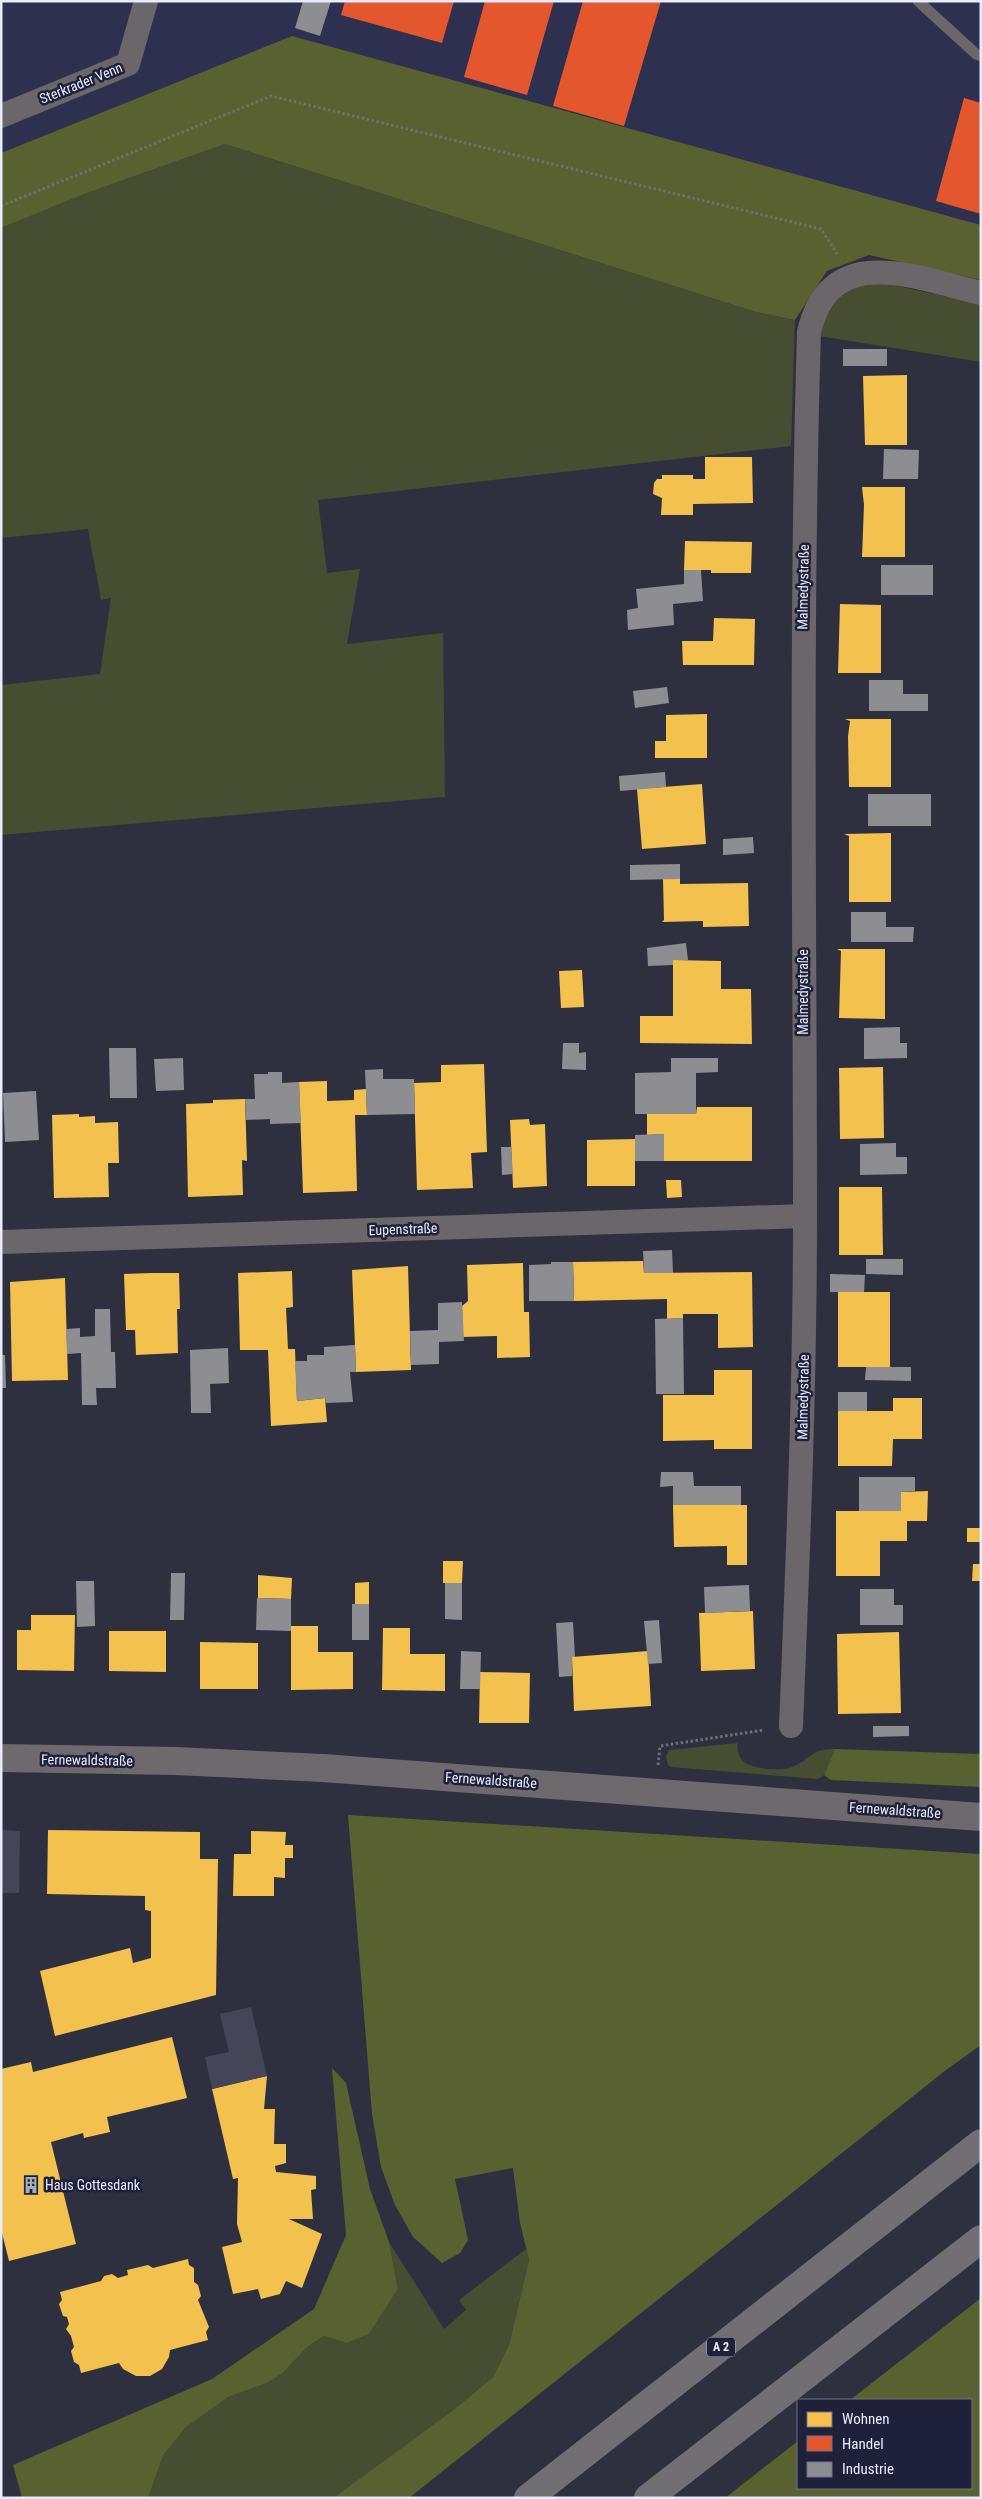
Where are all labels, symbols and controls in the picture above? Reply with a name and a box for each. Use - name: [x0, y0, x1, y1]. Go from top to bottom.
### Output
- street label: Sterkrader Venn: [37, 59, 125, 107]
- street label: Malmedystraße: [794, 544, 812, 630]
- street label: Malmedystraße: [795, 949, 811, 1035]
- street label: Eupenstraße: [368, 1220, 438, 1238]
- street label: Malmedystraße: [794, 1354, 812, 1440]
- street label: Fernewaldstraße: [41, 1751, 133, 1769]
- street label: Fernewaldstraße: [445, 1769, 538, 1791]
- street label: Fernewaldstraße: [849, 1799, 942, 1821]
- building icon: Haus Gottesdank: [21, 2175, 41, 2195]
- place label: Haus Gottesdank: [45, 2177, 141, 2193]
- road number: A 2: [707, 2338, 735, 2356]
- legend: [797, 2399, 972, 2489]
- text: Wohnen: [842, 2410, 890, 2428]
- text: Handel: [842, 2435, 884, 2453]
- text: Industrie: [842, 2460, 894, 2478]

